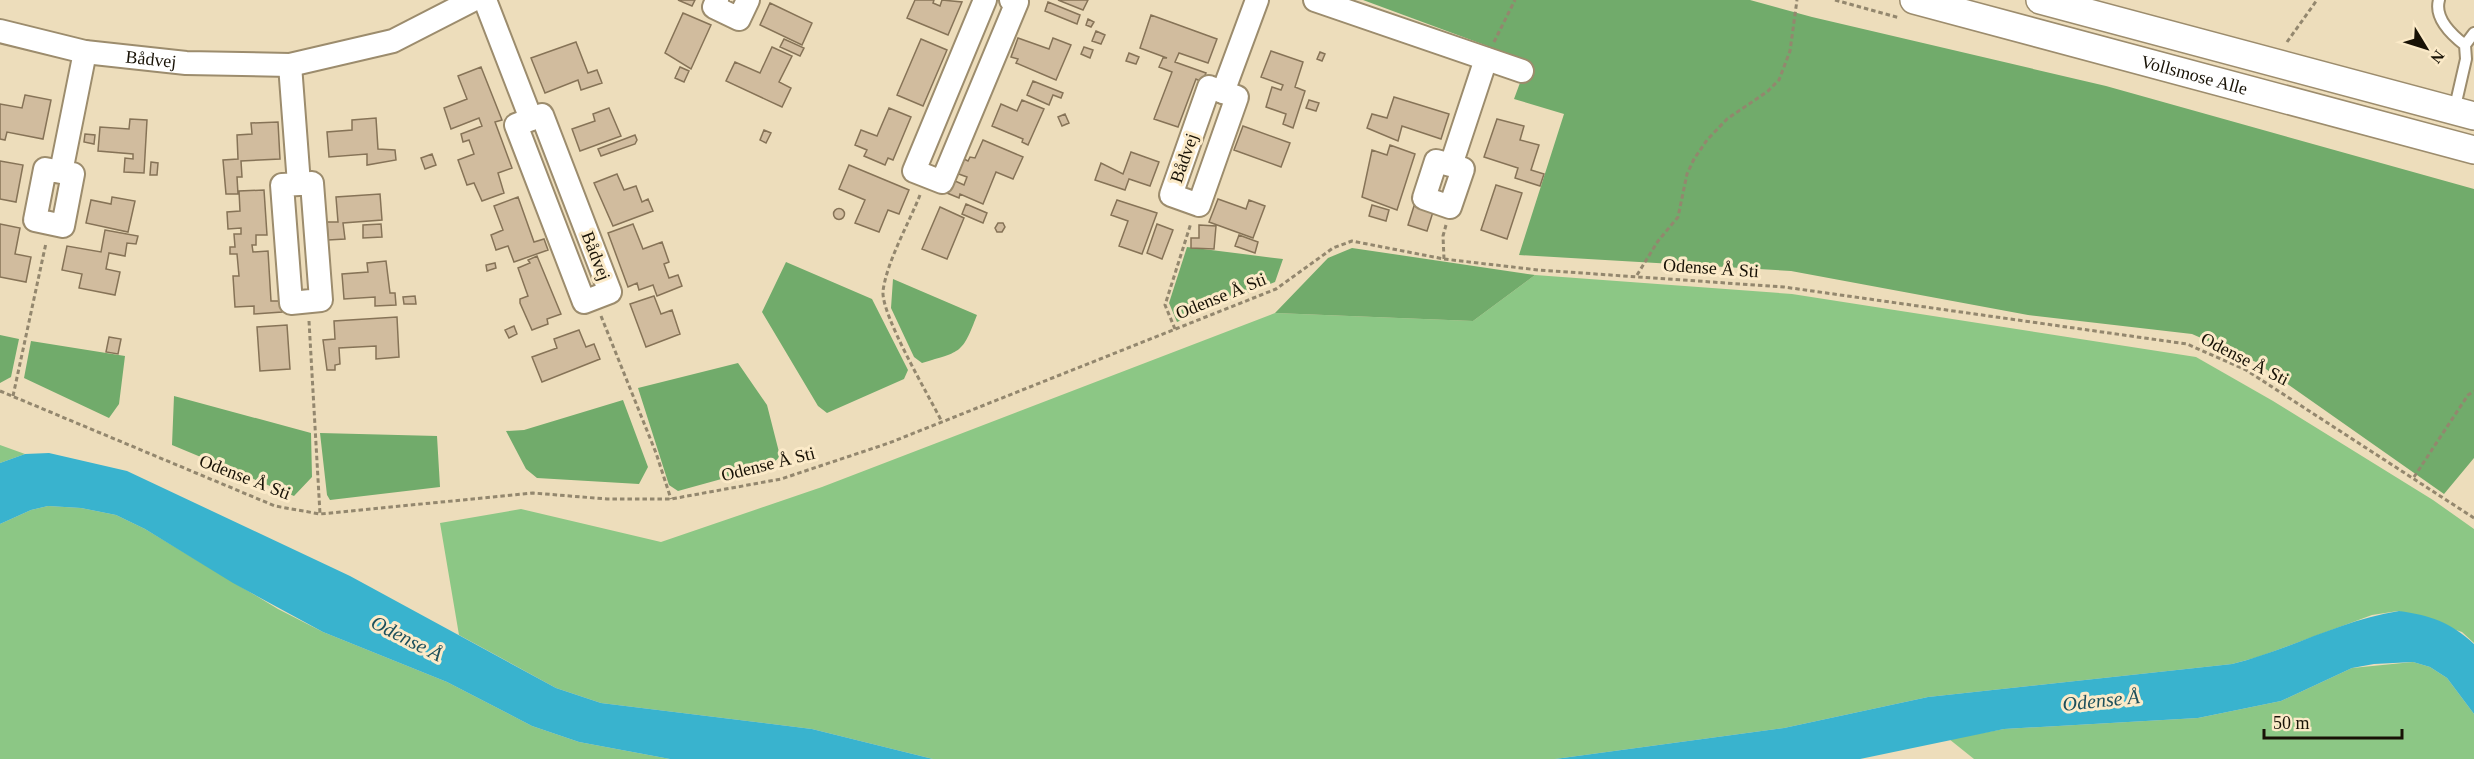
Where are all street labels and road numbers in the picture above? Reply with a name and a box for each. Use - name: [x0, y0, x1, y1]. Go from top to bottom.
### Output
- street label: Bådvej: [125, 46, 178, 72]
- street label: Vollsmose Alle: [2139, 51, 2250, 99]
- street label: Bådvej: [1166, 131, 1202, 185]
- street label: Bådvej: [578, 229, 614, 283]
- street label: Odense Å Sti: [1662, 255, 1760, 281]
- street label: Odense Å Sti: [1173, 269, 1269, 323]
- street label: Odense Å Sti: [2198, 328, 2292, 390]
- street label: Odense Å Sti: [719, 443, 817, 485]
- street label: Odense Å Sti: [197, 450, 293, 504]

